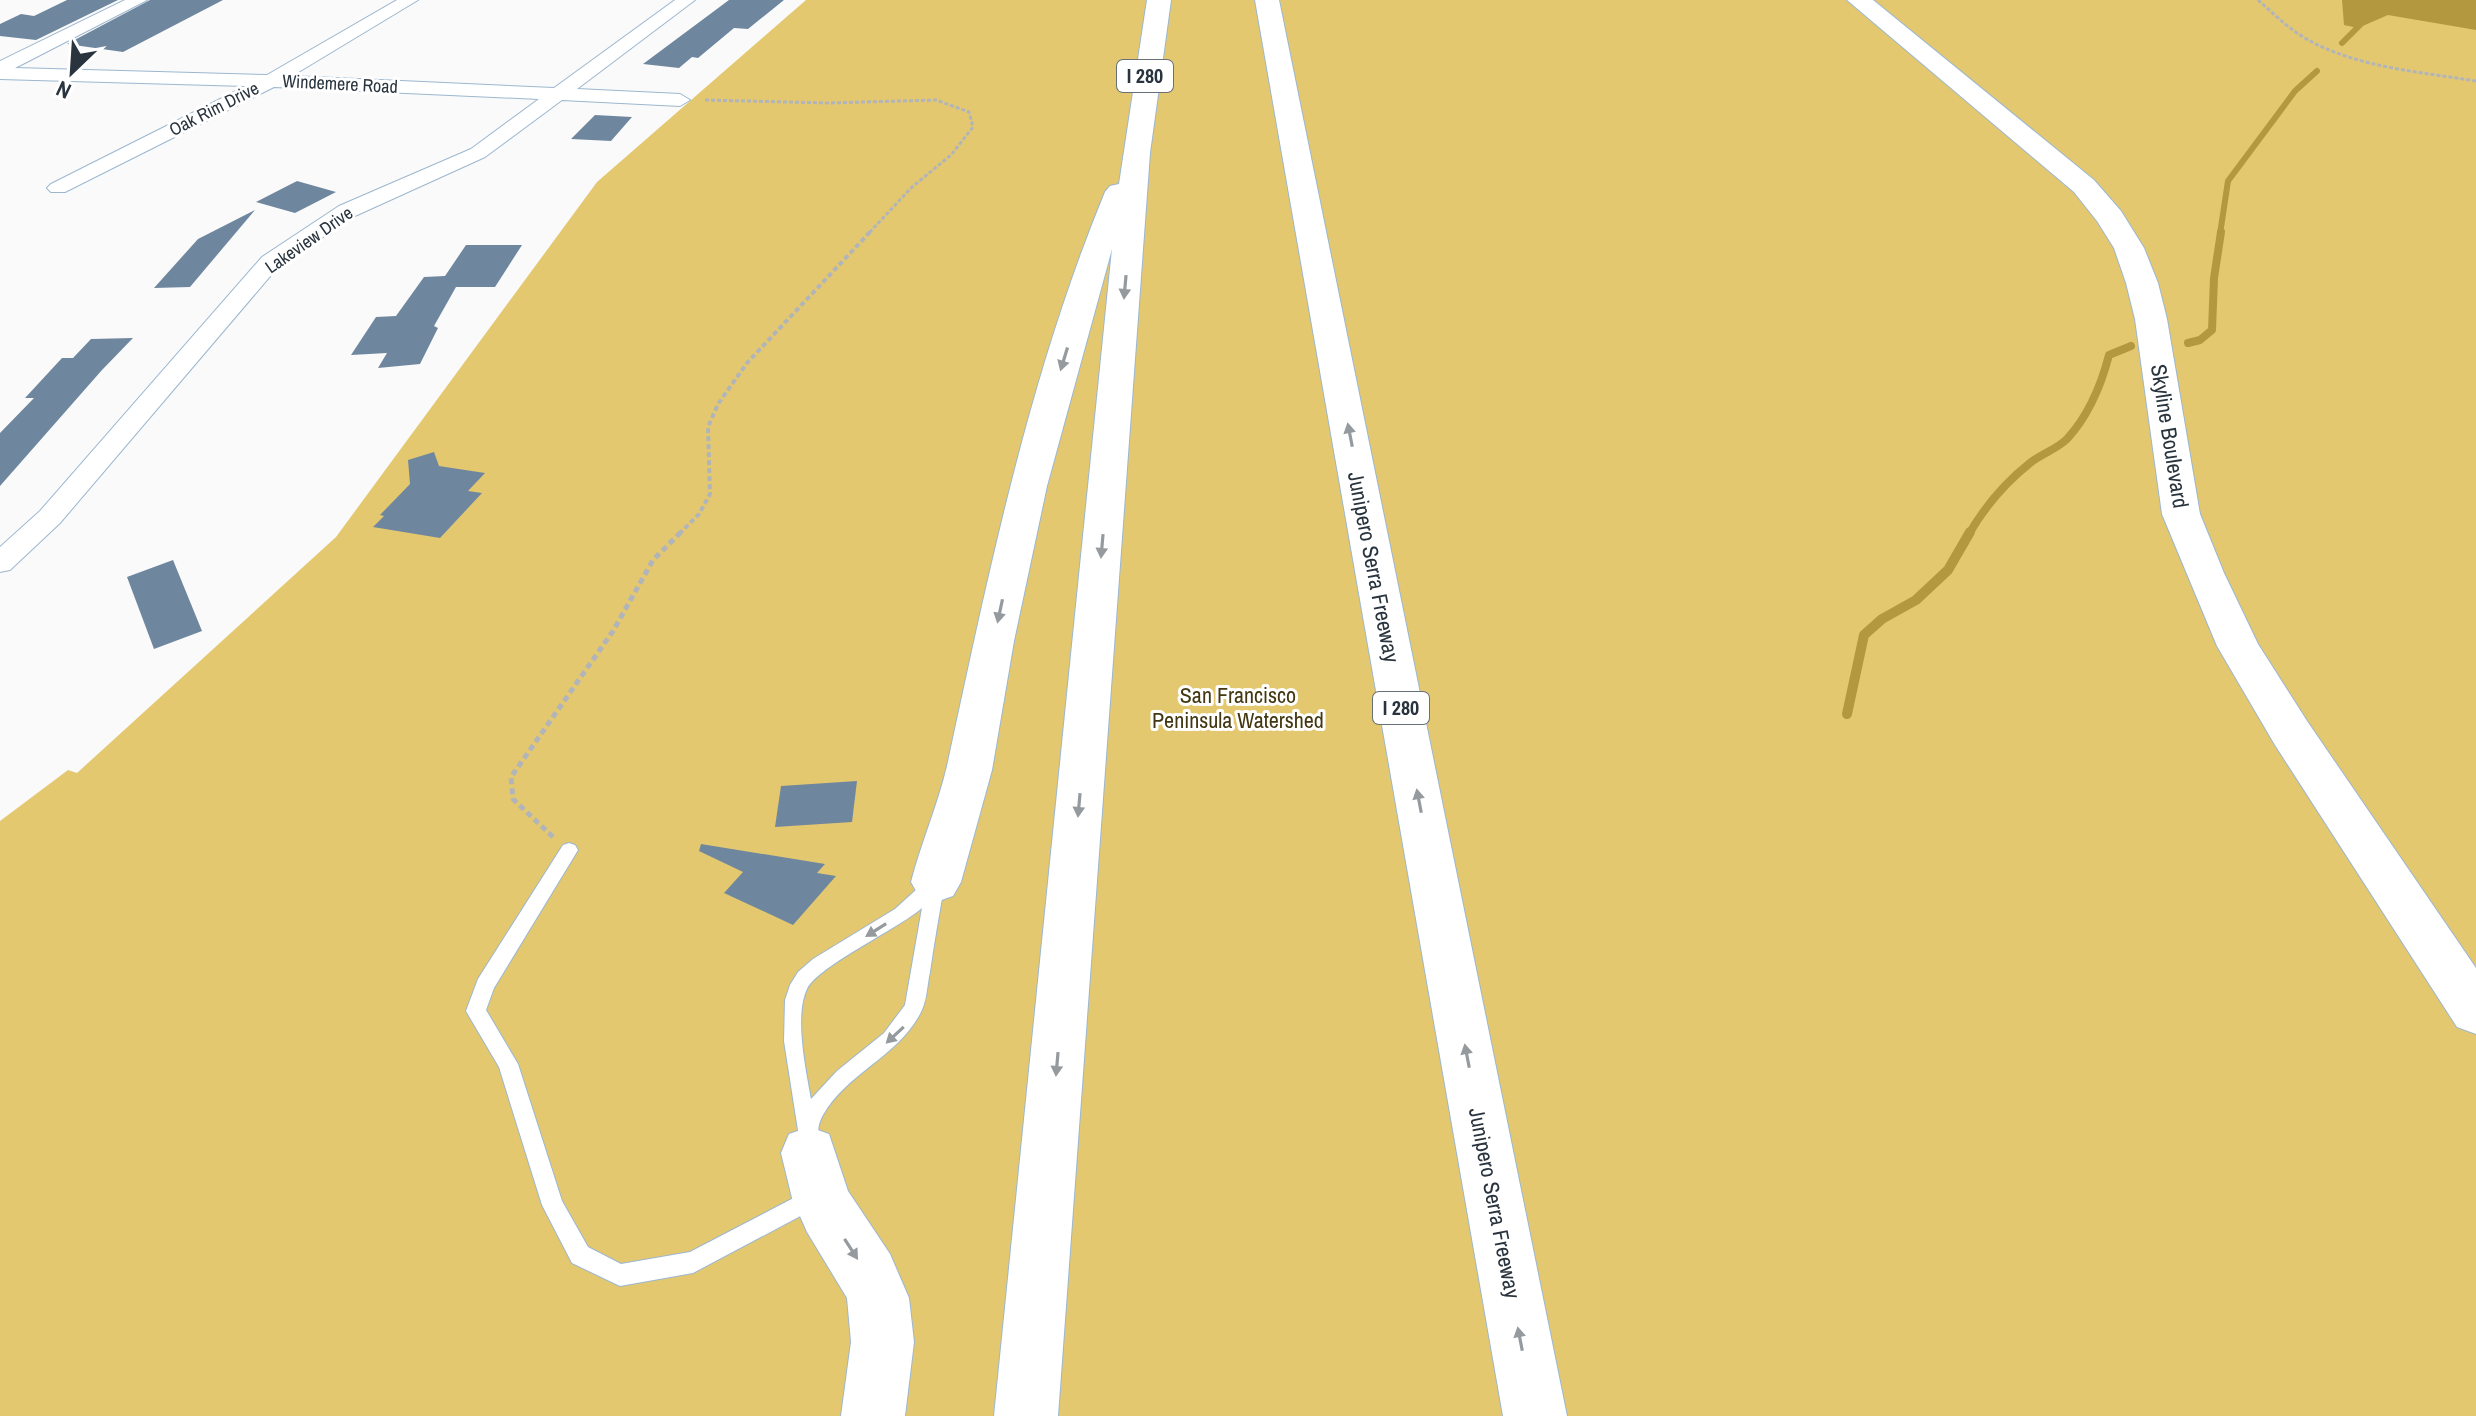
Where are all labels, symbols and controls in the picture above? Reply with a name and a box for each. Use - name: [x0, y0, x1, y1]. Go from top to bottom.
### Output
- north arrow: [32, 32, 112, 112]
- road number: I 280: [1117, 60, 1173, 92]
- street label: Windemere Road: [282, 68, 398, 99]
- text: N: [51, 74, 76, 106]
- street label: Oak Rim Drive: [165, 75, 263, 142]
- street label: Lakeview Drive: [260, 200, 358, 279]
- one-way arrow: [1118, 275, 1131, 300]
- one-way arrow: [1057, 347, 1070, 371]
- street label: Skyline Boulevard: [2144, 362, 2196, 510]
- one-way arrow: [1343, 423, 1355, 448]
- street label: Junipero Serra Freeway: [1341, 469, 1407, 665]
- one-way arrow: [1095, 534, 1108, 559]
- one-way arrow: [993, 598, 1005, 623]
- park label: San Francisco Peninsula Watershed: [1152, 680, 1324, 735]
- road number: I 280: [1373, 692, 1429, 724]
- one-way arrow: [1412, 788, 1424, 813]
- one-way arrow: [1073, 793, 1086, 818]
- one-way arrow: [865, 923, 887, 937]
- one-way arrow: [886, 1026, 905, 1044]
- one-way arrow: [1460, 1044, 1473, 1069]
- one-way arrow: [1050, 1052, 1063, 1077]
- street label: Junipero Serra Freeway: [1462, 1105, 1528, 1301]
- one-way arrow: [844, 1238, 858, 1260]
- one-way arrow: [1514, 1327, 1526, 1352]

